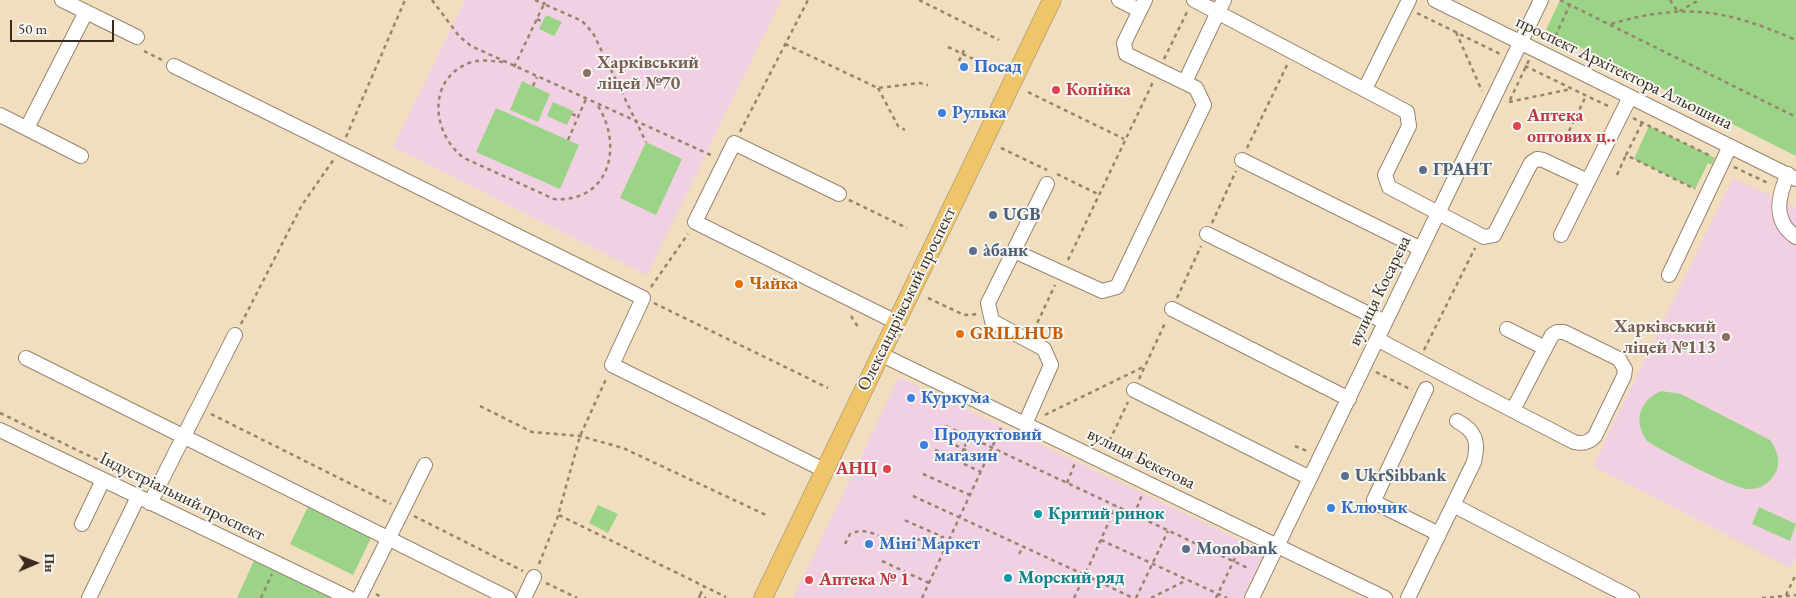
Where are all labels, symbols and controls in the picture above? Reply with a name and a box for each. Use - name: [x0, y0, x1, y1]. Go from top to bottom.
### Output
- scale bar: [12, 10, 116, 42]
- street label: проспект Архітектора Альошина: [1512, 11, 1736, 135]
- text: 50 m: [18, 19, 47, 38]
- place label: Харківський ліцей №70: [597, 52, 699, 94]
- place label: Посад: [974, 56, 1022, 78]
- marker: Посад: [958, 61, 970, 73]
- marker: Харківський ліцей №70: [581, 67, 593, 79]
- place label: Копійка: [1066, 79, 1131, 101]
- marker: Копійка: [1050, 84, 1062, 96]
- place label: Рулька: [952, 102, 1006, 124]
- place label: Аптека оптових ц‥: [1527, 105, 1616, 148]
- marker: Рулька: [936, 107, 948, 119]
- marker: Аптека оптових ц‥: [1511, 120, 1523, 132]
- place label: ГРАНТ: [1433, 159, 1492, 181]
- marker: ГРАНТ: [1417, 164, 1429, 176]
- street label: Олександрівський проспект: [853, 203, 961, 395]
- place label: UGB: [1003, 204, 1041, 226]
- marker: UGB: [987, 209, 999, 221]
- street label: вулиця Косарєва: [1344, 232, 1416, 350]
- place label: а̀банк: [983, 240, 1028, 262]
- marker: а̀банк: [967, 245, 979, 257]
- place label: Чайка: [749, 273, 798, 295]
- marker: Чайка: [733, 278, 745, 290]
- place label: Харківський ліцей №113: [1614, 316, 1716, 358]
- place label: GRILLHUB: [970, 323, 1063, 345]
- marker: GRILLHUB: [954, 328, 966, 340]
- marker: Харківський ліцей №113: [1720, 331, 1732, 343]
- place label: Куркума: [921, 387, 990, 409]
- marker: Куркума: [905, 392, 917, 404]
- street label: вулиця Бекетова: [1083, 423, 1199, 495]
- place label: Продуктовий магазин: [934, 424, 1042, 466]
- marker: Продуктовий магазин: [918, 439, 930, 451]
- street label: Індустріальний проспект: [96, 448, 268, 546]
- place label: АНЦ: [836, 458, 877, 480]
- marker: АНЦ: [881, 463, 893, 475]
- place label: UkrSibbank: [1355, 465, 1446, 487]
- marker: UkrSibbank: [1339, 470, 1351, 482]
- place label: Ключик: [1341, 497, 1407, 519]
- marker: Ключик: [1325, 502, 1337, 514]
- place label: Критий ринок: [1048, 503, 1165, 525]
- marker: Критий ринок: [1032, 508, 1044, 520]
- place label: Міні Маркет: [879, 533, 980, 555]
- north arrow: [10, 538, 60, 588]
- marker: Міні Маркет: [863, 538, 875, 550]
- place label: Monobank: [1196, 538, 1278, 560]
- marker: Monobank: [1180, 543, 1192, 555]
- text: Пн: [41, 553, 59, 572]
- place label: Морский ряд: [1018, 567, 1124, 589]
- place label: Аптека № 1: [819, 569, 910, 591]
- marker: Морский ряд: [1002, 572, 1014, 584]
- marker: Аптека № 1: [803, 574, 815, 586]

